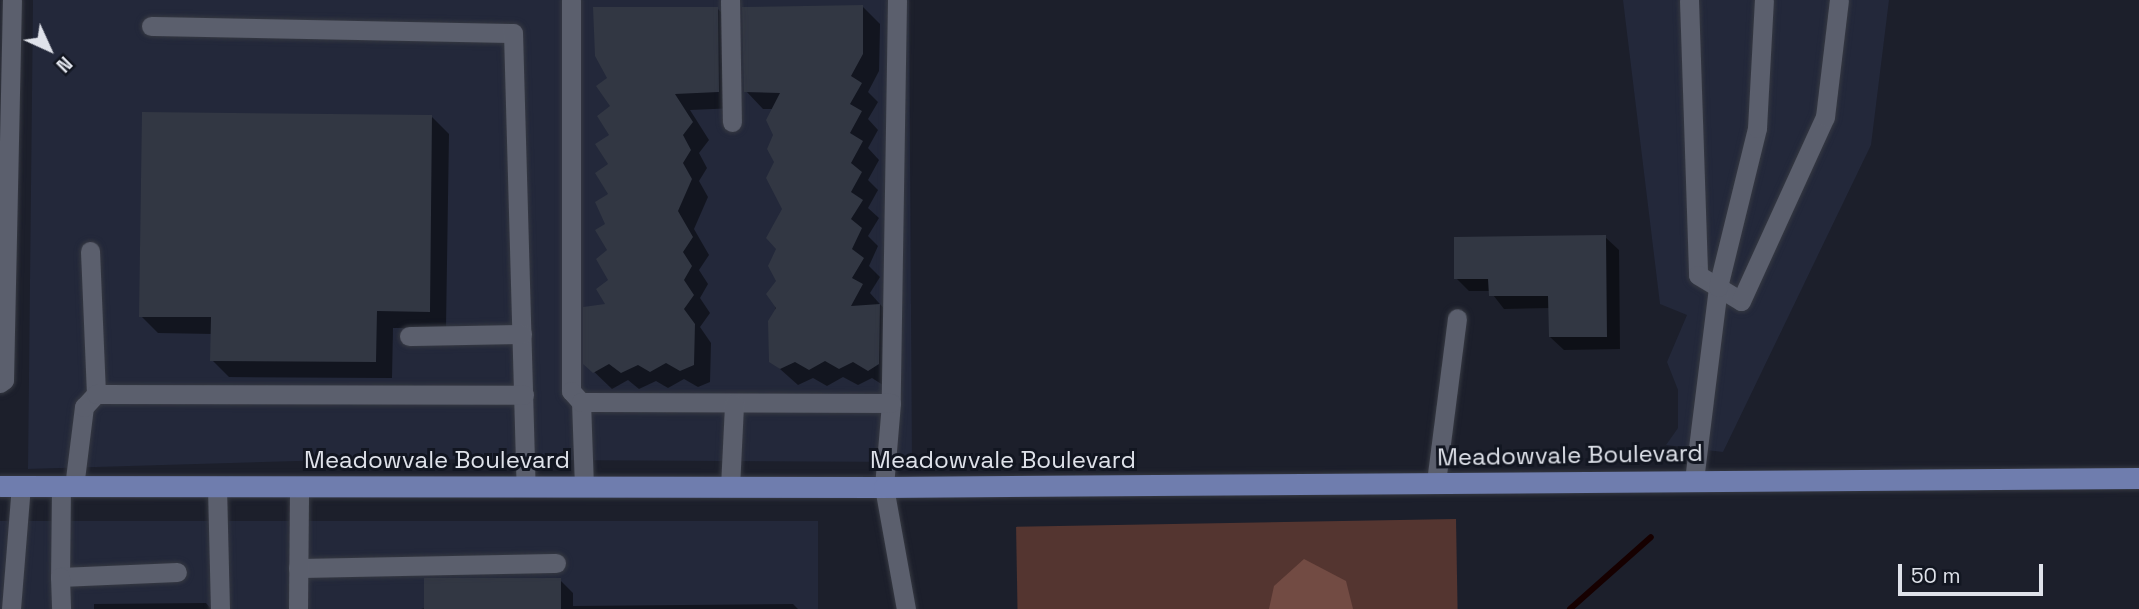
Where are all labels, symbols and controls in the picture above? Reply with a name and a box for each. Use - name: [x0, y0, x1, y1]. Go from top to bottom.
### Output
- north arrow: [14, 14, 84, 84]
- text: N: [51, 51, 78, 78]
- street label: Meadowvale Boulevard: [1437, 438, 1703, 472]
- street label: Meadowvale Boulevard: [304, 446, 570, 474]
- street label: Meadowvale Boulevard: [870, 446, 1136, 474]
- scale bar: [1901, 550, 2046, 594]
- text: 50 m: [1911, 562, 1961, 589]

